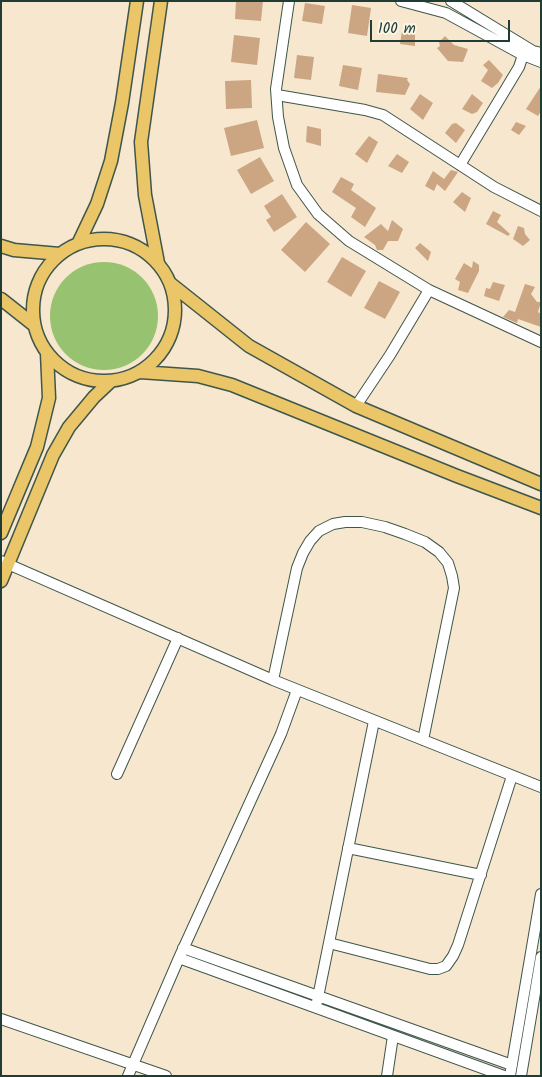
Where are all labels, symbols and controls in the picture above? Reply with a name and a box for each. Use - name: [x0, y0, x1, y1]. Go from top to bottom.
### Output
- scale bar: [372, 10, 512, 42]
- text: 100 m: [378, 17, 416, 41]

